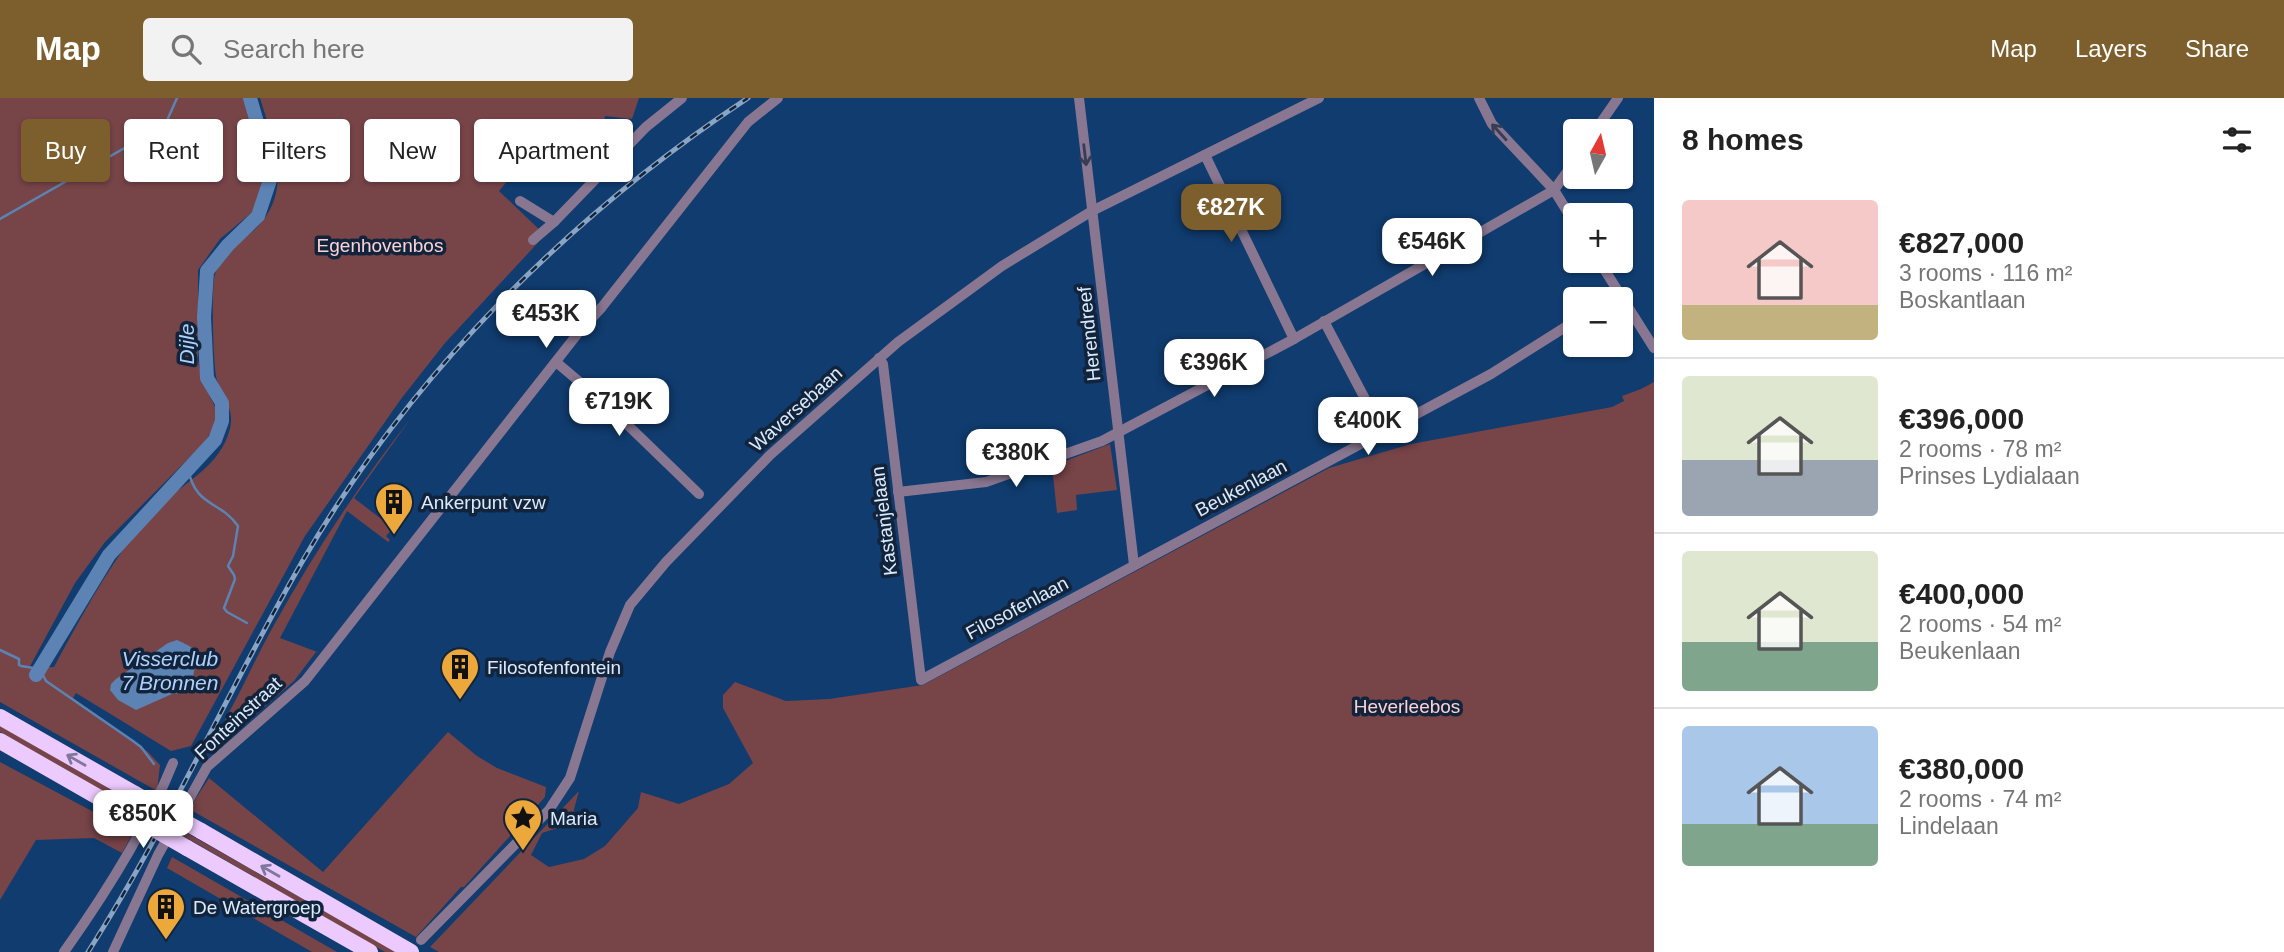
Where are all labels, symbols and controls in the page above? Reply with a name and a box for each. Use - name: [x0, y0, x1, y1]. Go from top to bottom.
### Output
- search box: [143, 18, 633, 81]
- text: Map: [35, 30, 101, 67]
- icon: search: [167, 30, 205, 68]
- text: Search here: [223, 34, 365, 64]
- text: Map: [1990, 35, 2037, 62]
- text: Layers: [2075, 35, 2147, 62]
- text: Share: [2185, 35, 2249, 62]
- chip: Buy: [21, 119, 110, 182]
- chip: Rent: [124, 119, 223, 182]
- chip: Filters: [237, 119, 350, 182]
- chip: New: [364, 119, 460, 182]
- chip: Apartment: [474, 119, 633, 182]
- north arrow: [1563, 119, 1633, 189]
- map controls: [1563, 119, 1633, 357]
- icon: filters: [2218, 121, 2256, 159]
- text: 8 homes: [1682, 123, 1804, 156]
- one-way arrow: [1491, 124, 1508, 141]
- one-way arrow: [1079, 143, 1092, 165]
- pin: €827K: [1182, 184, 1280, 244]
- text: €827K: [1197, 194, 1265, 220]
- button: +: [1563, 203, 1633, 273]
- pin: €546K: [1383, 218, 1481, 278]
- text: €827,000: [1899, 226, 2024, 259]
- text: €546K: [1398, 228, 1466, 254]
- icon: home: [1738, 228, 1822, 312]
- park label: Egenhovenbos: [317, 235, 443, 256]
- text: 3 rooms · 116 m²: [1899, 260, 2072, 286]
- street label: Herendreef: [1074, 285, 1104, 382]
- button: −: [1563, 287, 1633, 357]
- text: Boskantlaan: [1899, 287, 2026, 313]
- pin: €453K: [497, 290, 595, 350]
- text: €453K: [512, 300, 580, 326]
- water label: Dijle: [175, 324, 198, 364]
- pin: €396K: [1165, 340, 1263, 399]
- text: €396K: [1180, 349, 1248, 375]
- street label: Waversebaan: [746, 362, 846, 456]
- pin: €719K: [570, 378, 668, 438]
- text: €719K: [585, 388, 653, 414]
- pin: €400K: [1319, 398, 1417, 457]
- text: €396,000: [1899, 402, 2024, 435]
- icon: home: [1738, 404, 1822, 488]
- text: €400K: [1334, 407, 1402, 433]
- pin: €380K: [967, 430, 1065, 489]
- text: 2 rooms · 78 m²: [1899, 436, 2061, 462]
- text: €380K: [982, 439, 1050, 465]
- street label: Beukenlaan: [1192, 455, 1290, 521]
- text: Prinses Lydialaan: [1899, 463, 2080, 489]
- street label: Kastanjelaan: [867, 465, 901, 577]
- building icon: Ankerpunt vzw: [373, 481, 415, 536]
- place label: Ankerpunt vzw: [421, 492, 546, 513]
- street label: Filosofenlaan: [962, 572, 1072, 644]
- text: €400,000: [1899, 577, 2024, 610]
- icon: home: [1738, 579, 1822, 663]
- text: 2 rooms · 54 m²: [1899, 611, 2061, 637]
- text: Beukenlaan: [1899, 638, 2021, 664]
- building icon: Filosofenfontein: [439, 646, 481, 701]
- water label: Visserclub 7 Bronnen: [122, 647, 219, 694]
- place label: Filosofenfontein: [487, 657, 621, 678]
- street label: Fonteinstraat: [190, 672, 286, 763]
- park label: Heverleebos: [1354, 696, 1460, 717]
- text: €380,000: [1899, 752, 2024, 785]
- one-way arrow: [67, 753, 87, 767]
- icon: home: [1738, 754, 1822, 838]
- text: 2 rooms · 74 m²: [1899, 786, 2061, 812]
- pin: €850K: [94, 790, 192, 850]
- place icon: Maria: [502, 797, 544, 852]
- text: €850K: [109, 800, 177, 826]
- place label: Maria: [550, 808, 598, 829]
- text: Lindelaan: [1899, 813, 1999, 839]
- one-way arrow: [260, 864, 280, 878]
- building icon: De Watergroep: [145, 886, 187, 941]
- place label: De Watergroep: [193, 897, 321, 918]

